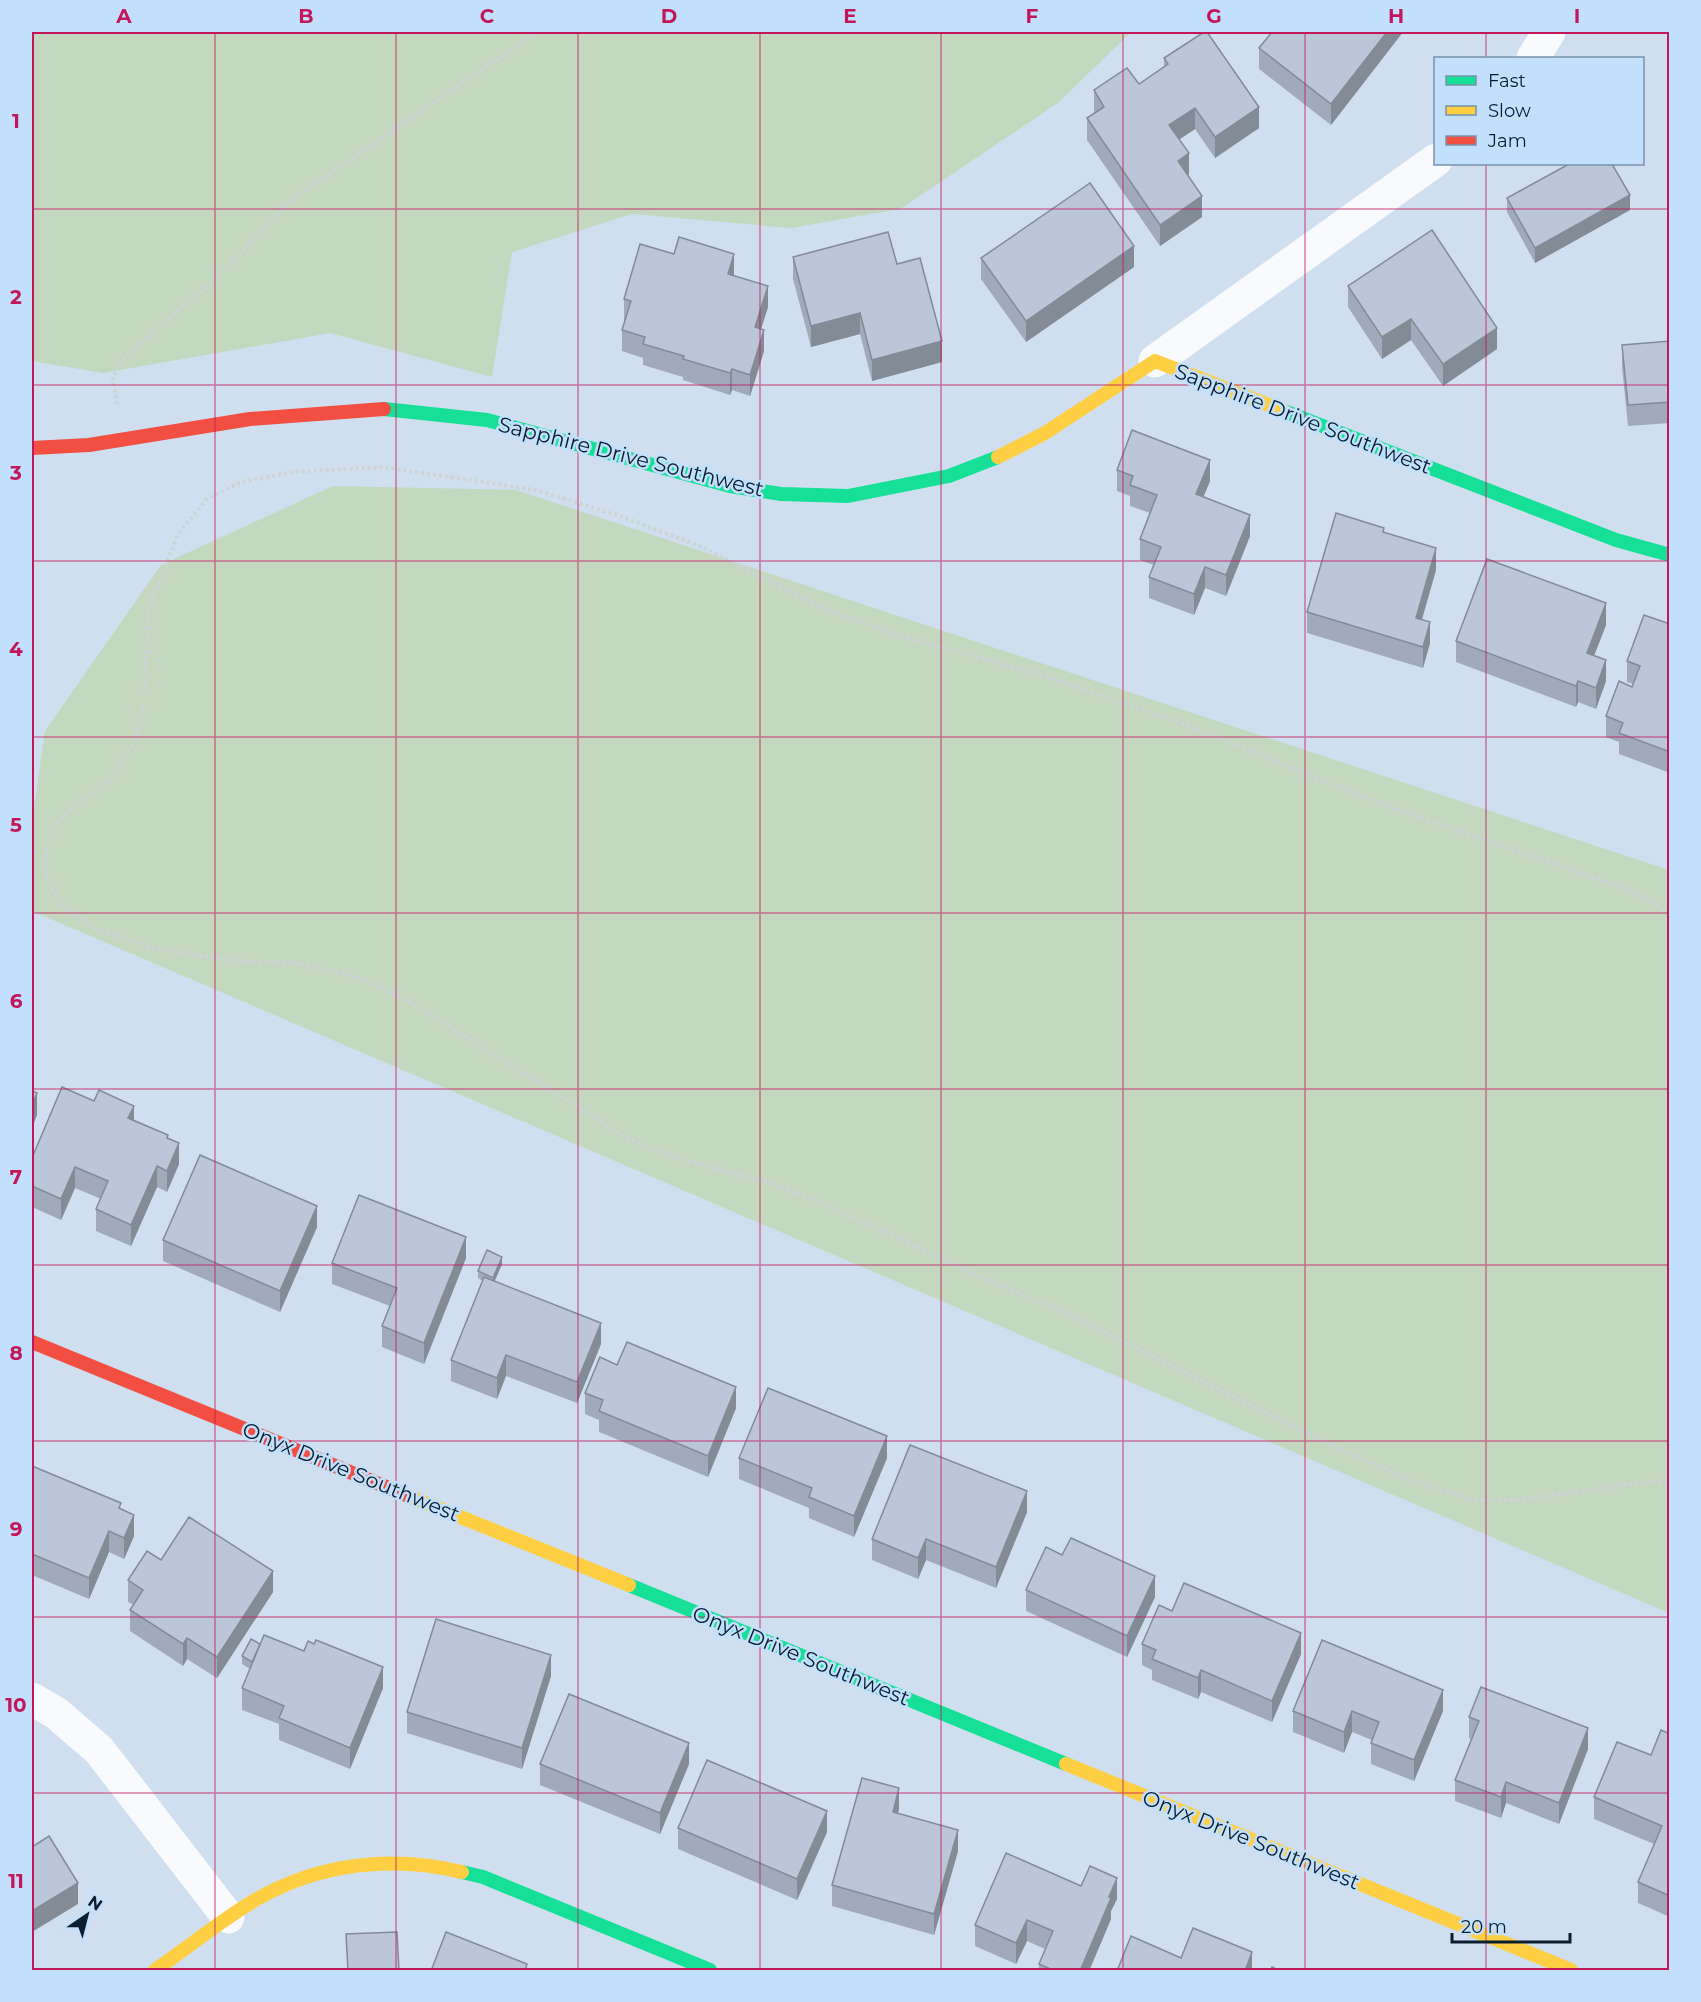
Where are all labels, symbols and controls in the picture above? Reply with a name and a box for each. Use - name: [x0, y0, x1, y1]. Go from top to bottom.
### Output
- text: A: [115, 4, 132, 28]
- text: B: [298, 4, 314, 28]
- text: C: [480, 4, 495, 28]
- text: D: [661, 4, 677, 28]
- text: E: [843, 4, 857, 28]
- text: F: [1026, 4, 1039, 28]
- text: G: [1206, 4, 1222, 28]
- text: H: [1388, 4, 1404, 28]
- text: I: [1574, 4, 1580, 28]
- legend: [1434, 57, 1644, 165]
- text: Fast: [1488, 70, 1526, 92]
- text: Slow: [1488, 100, 1531, 122]
- text: 1: [12, 109, 20, 133]
- text: Jam: [1487, 130, 1527, 152]
- text: 2: [10, 285, 22, 309]
- street label: Sapphire Drive Southwest: [1171, 358, 1435, 479]
- street label: Sapphire Drive Southwest: [496, 411, 766, 502]
- text: 3: [9, 461, 22, 485]
- text: 4: [9, 637, 23, 661]
- text: 5: [10, 813, 22, 837]
- text: 6: [10, 989, 23, 1013]
- text: 7: [10, 1165, 22, 1189]
- text: 8: [9, 1341, 23, 1365]
- street label: Onyx Drive Southwest: [239, 1417, 463, 1527]
- text: 9: [10, 1517, 22, 1541]
- street label: Onyx Drive Southwest: [689, 1601, 913, 1711]
- text: 10: [5, 1693, 27, 1717]
- street label: Onyx Drive Southwest: [1139, 1785, 1363, 1895]
- text: 11: [8, 1869, 24, 1893]
- north arrow: [57, 1885, 117, 1945]
- text: N: [85, 1892, 106, 1915]
- scale bar: [1452, 1906, 1570, 1944]
- text: 20 m: [1461, 1916, 1507, 1938]

